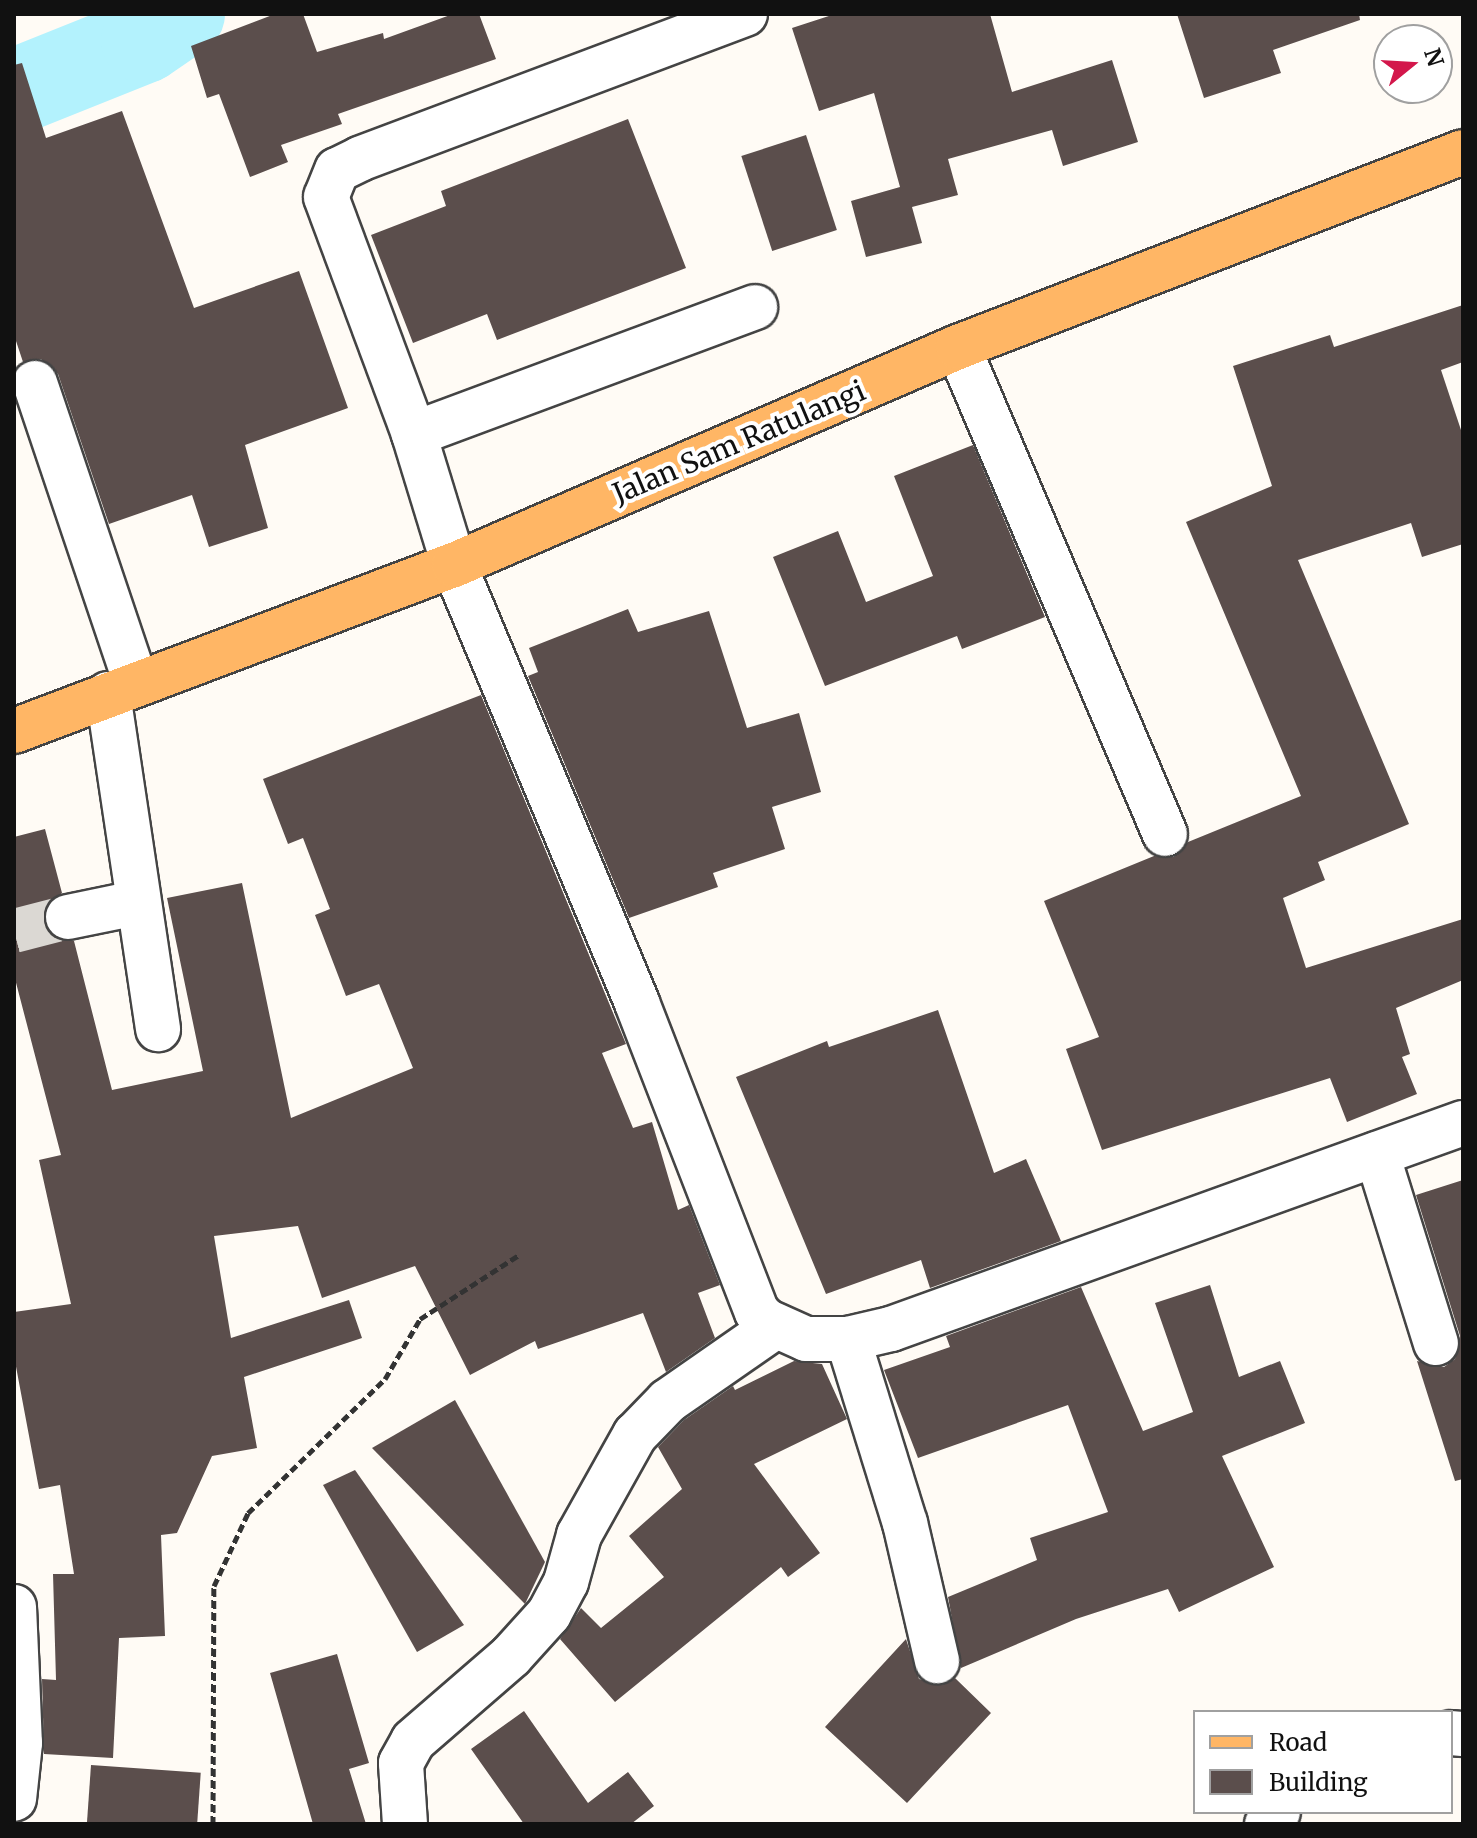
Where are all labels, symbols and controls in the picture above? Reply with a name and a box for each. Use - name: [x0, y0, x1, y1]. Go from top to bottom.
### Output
- north arrow: [1373, 24, 1453, 104]
- text: N: [1418, 45, 1450, 70]
- street label: Jalan Sam Ratulangi: [608, 374, 870, 510]
- legend: [1193, 1710, 1453, 1814]
- text: Road: [1269, 1727, 1327, 1758]
- text: Building: [1269, 1767, 1368, 1798]

